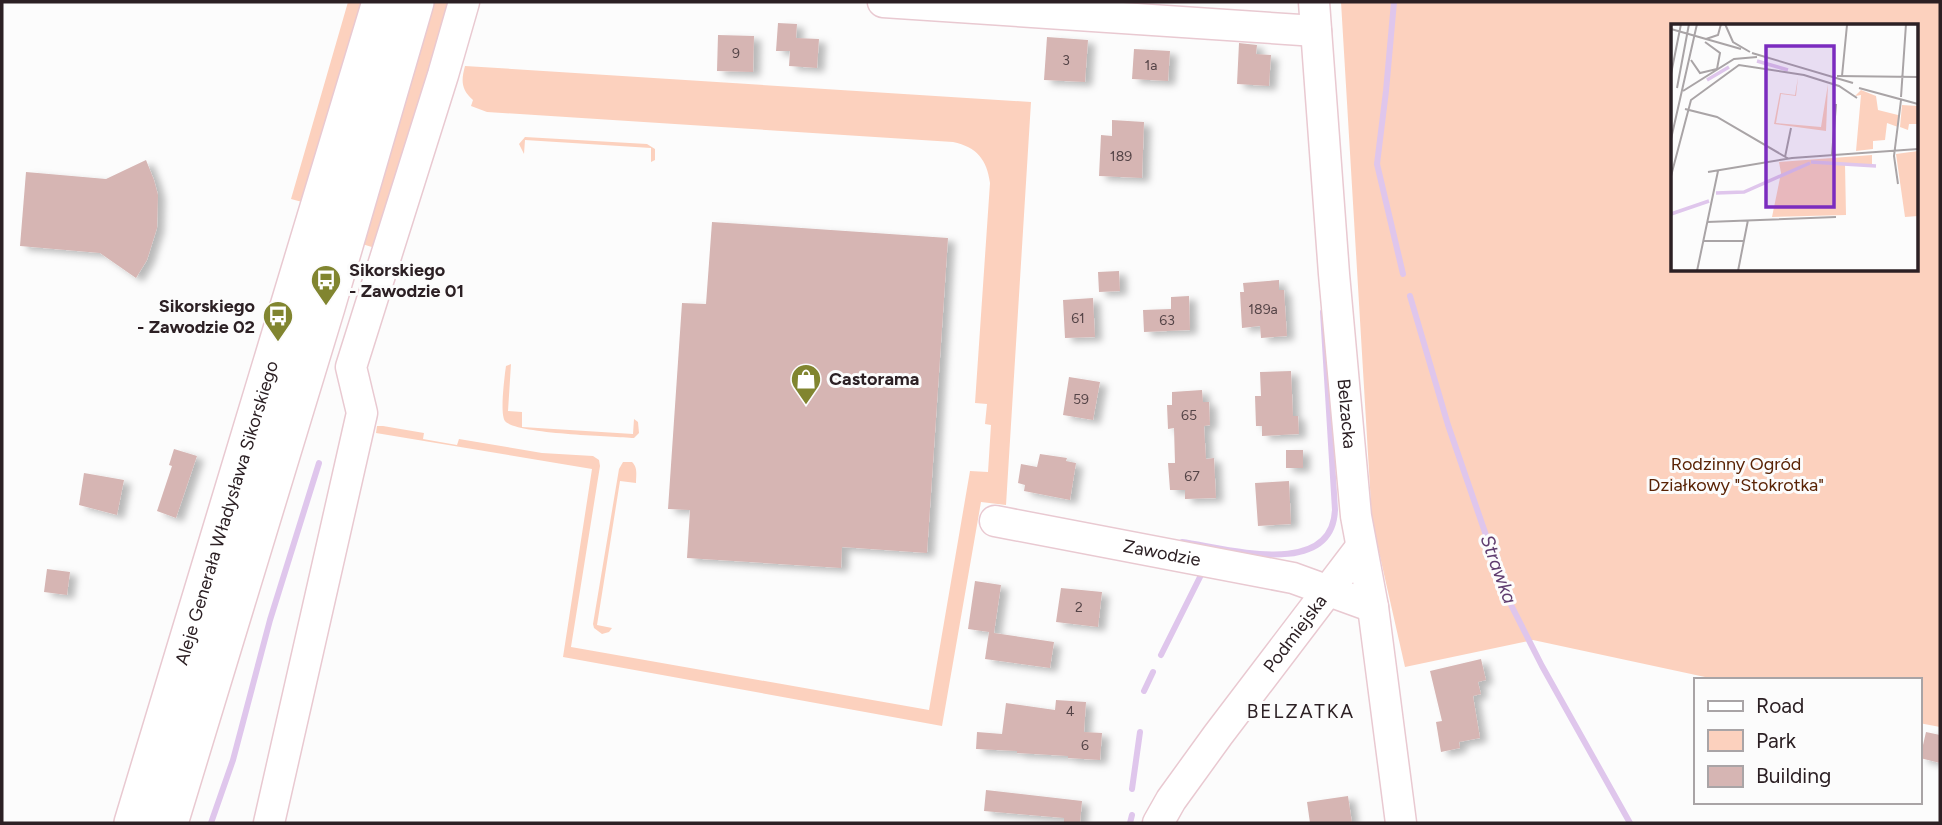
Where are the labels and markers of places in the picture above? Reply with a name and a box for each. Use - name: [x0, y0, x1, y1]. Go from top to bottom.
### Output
- place label: Sikorskiego - Zawodzie 01: [349, 259, 464, 302]
- bus stop icon: Sikorskiego - Zawodzie 01: [309, 263, 343, 307]
- place label: Sikorskiego - Zawodzie 02: [137, 295, 255, 338]
- bus stop icon: Sikorskiego - Zawodzie 02: [261, 299, 295, 343]
- shop icon: Castorama: [789, 362, 823, 406]
- place label: Castorama: [829, 368, 919, 390]

